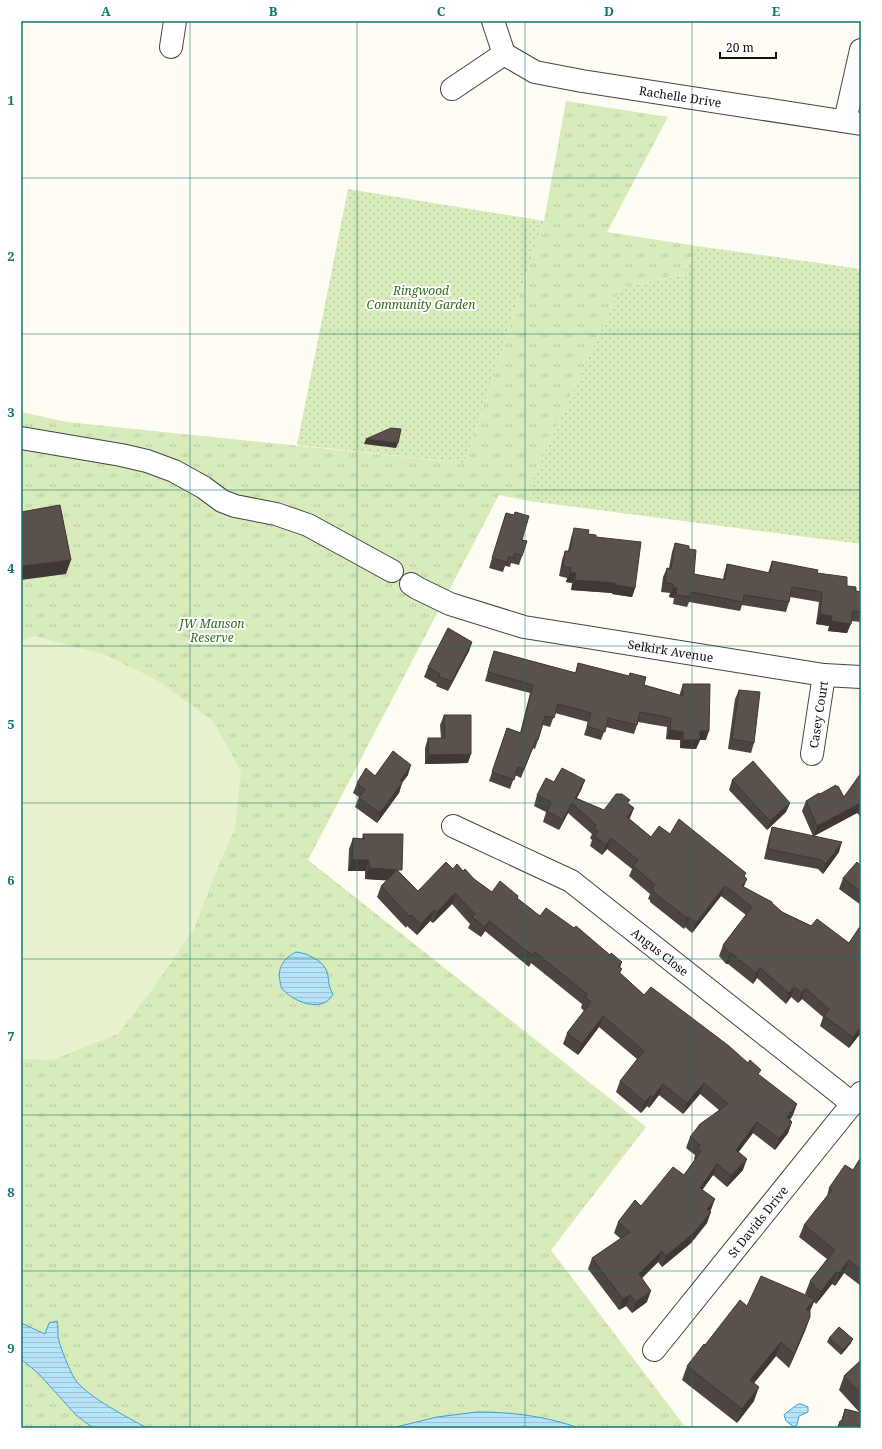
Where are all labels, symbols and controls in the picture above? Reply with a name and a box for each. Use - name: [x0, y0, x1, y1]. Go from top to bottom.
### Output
- text: A: [101, 2, 111, 20]
- text: B: [269, 2, 278, 20]
- text: C: [437, 2, 446, 20]
- text: D: [604, 2, 614, 20]
- text: E: [772, 2, 781, 20]
- scale bar: [720, 34, 776, 60]
- text: 20 m: [726, 39, 754, 56]
- street label: Rachelle Drive: [638, 81, 723, 111]
- text: 1: [7, 91, 15, 109]
- text: 2: [7, 247, 15, 265]
- park label: Ringwood Community Garden: [367, 282, 475, 313]
- text: 3: [7, 403, 15, 421]
- text: 4: [7, 559, 15, 577]
- park label: JW Manson Reserve: [178, 615, 244, 646]
- street label: Selkirk Avenue: [627, 635, 715, 666]
- street label: Casey Court: [805, 680, 831, 749]
- text: 5: [7, 715, 15, 733]
- text: 6: [7, 871, 15, 889]
- street label: Angus Close: [628, 924, 693, 980]
- text: 7: [7, 1027, 15, 1045]
- street label: St Davids Drive: [723, 1182, 792, 1261]
- text: 8: [7, 1183, 15, 1201]
- text: 9: [7, 1339, 15, 1357]

